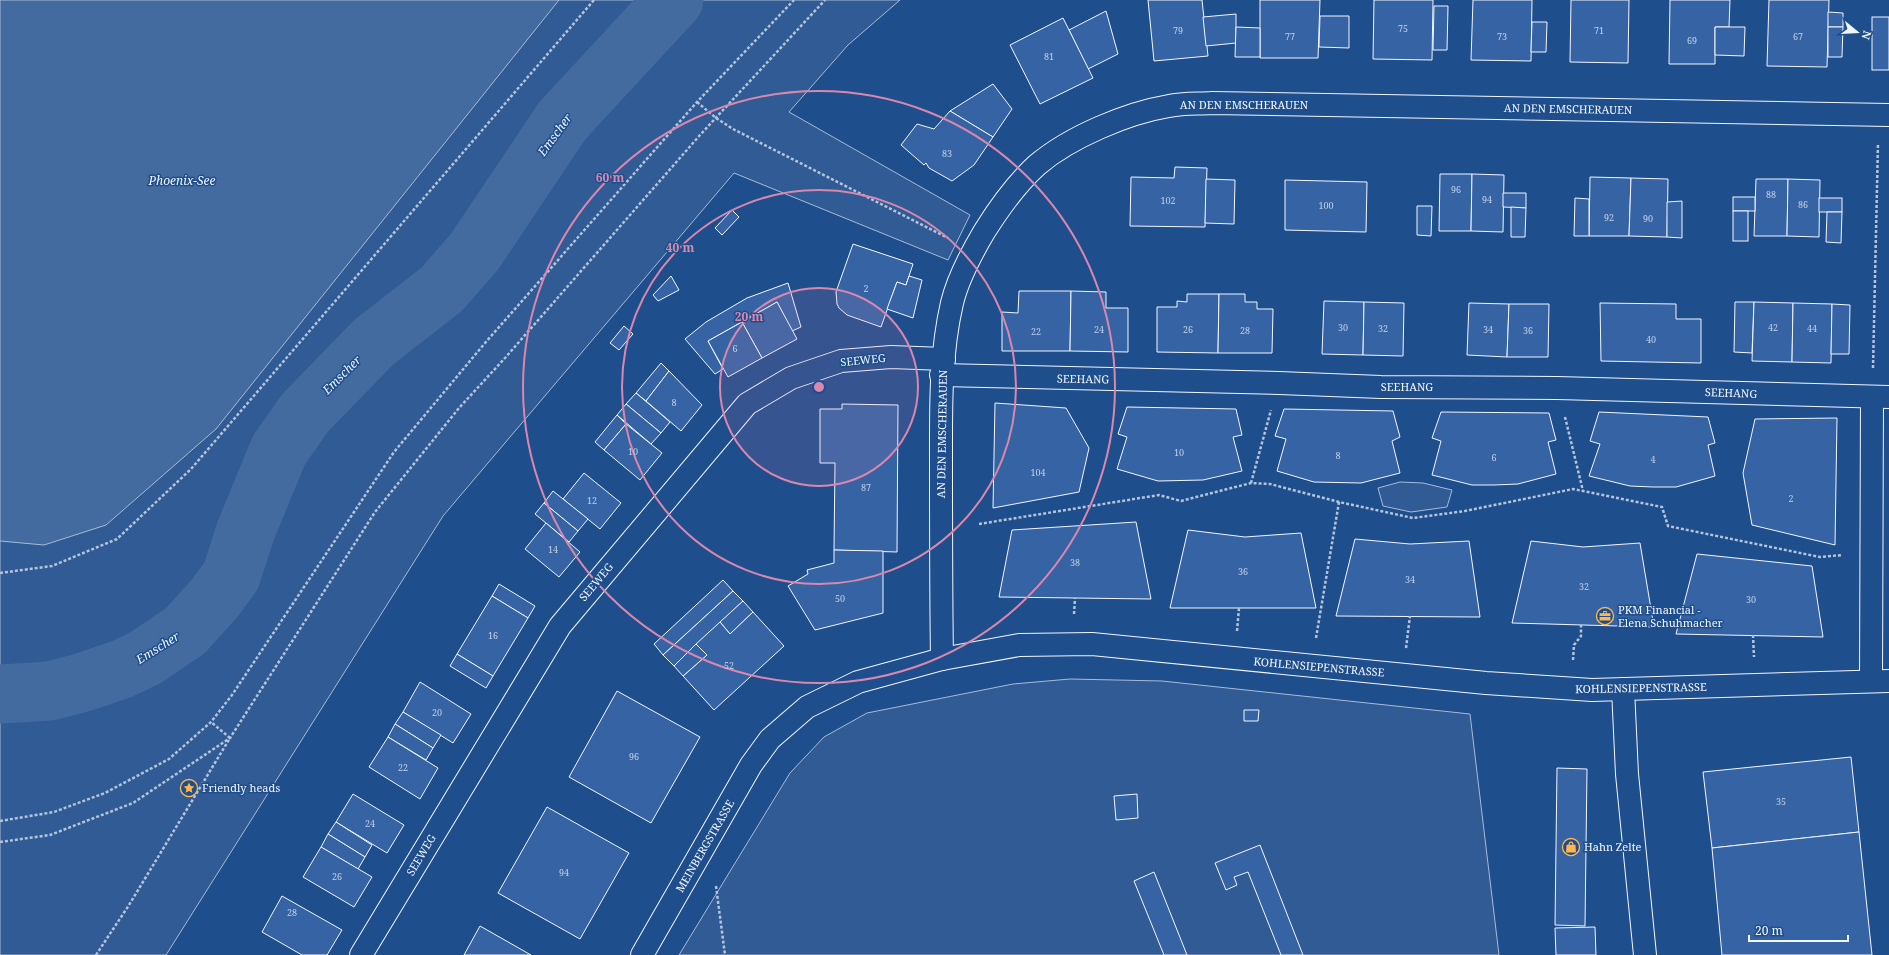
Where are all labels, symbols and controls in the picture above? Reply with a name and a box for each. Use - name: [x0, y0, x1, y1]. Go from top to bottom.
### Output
- north arrow: [1837, 12, 1877, 52]
- house number: 75: [1398, 22, 1408, 35]
- house number: 79: [1173, 24, 1183, 37]
- house number: 71: [1594, 24, 1604, 37]
- text: N: [1858, 29, 1875, 42]
- house number: 77: [1285, 30, 1295, 43]
- house number: 73: [1497, 30, 1507, 43]
- house number: 67: [1793, 30, 1803, 43]
- house number: 69: [1687, 34, 1697, 47]
- house number: 81: [1044, 50, 1054, 63]
- street label: AN DEN EMSCHERAUEN: [1180, 97, 1309, 112]
- street label: AN DEN EMSCHERAUEN: [1504, 100, 1633, 117]
- water label: Emscher: [533, 110, 576, 160]
- house number: 83: [942, 147, 952, 160]
- text: 60 m: [596, 169, 624, 186]
- water label: Phoenix-See: [148, 172, 216, 189]
- house number: 96: [1451, 183, 1461, 196]
- house number: 88: [1766, 188, 1776, 201]
- house number: 94: [1482, 193, 1492, 206]
- house number: 102: [1160, 194, 1176, 207]
- house number: 86: [1798, 198, 1808, 211]
- house number: 100: [1318, 199, 1334, 212]
- house number: 92: [1604, 211, 1614, 224]
- house number: 90: [1643, 212, 1653, 225]
- text: 40 m: [666, 239, 694, 256]
- house number: 2: [863, 282, 869, 295]
- text: 20 m: [735, 308, 763, 325]
- house number: 30: [1338, 321, 1348, 334]
- house number: 42: [1768, 321, 1778, 334]
- house number: 32: [1378, 322, 1388, 335]
- house number: 44: [1807, 322, 1817, 335]
- house number: 24: [1094, 323, 1104, 336]
- house number: 26: [1183, 323, 1193, 336]
- house number: 34: [1483, 323, 1493, 336]
- house number: 28: [1240, 324, 1250, 337]
- house number: 36: [1523, 324, 1533, 337]
- house number: 22: [1031, 325, 1041, 338]
- house number: 40: [1646, 333, 1656, 346]
- house number: 6: [732, 342, 738, 355]
- street label: SEEWEG: [839, 350, 887, 369]
- water label: Emscher: [318, 351, 365, 398]
- street label: AN DEN EMSCHERAUEN: [933, 369, 950, 498]
- street label: SEEHANG: [1057, 371, 1109, 386]
- street label: SEEHANG: [1381, 379, 1433, 394]
- centre of rings: [812, 380, 826, 394]
- street label: SEEHANG: [1705, 384, 1758, 401]
- house number: 8: [671, 396, 677, 409]
- house number: 10: [628, 445, 638, 458]
- house number: 10: [1174, 446, 1184, 459]
- house number: 8: [1335, 449, 1341, 462]
- house number: 6: [1491, 451, 1497, 464]
- house number: 4: [1650, 453, 1656, 466]
- house number: 104: [1030, 466, 1046, 479]
- house number: 87: [861, 481, 871, 494]
- house number: 2: [1788, 492, 1794, 505]
- house number: 12: [587, 494, 597, 507]
- house number: 14: [548, 543, 558, 556]
- house number: 38: [1070, 556, 1080, 569]
- street label: SEEWEG: [575, 559, 616, 604]
- house number: 36: [1238, 565, 1248, 578]
- house number: 34: [1405, 573, 1415, 586]
- house number: 32: [1579, 580, 1589, 593]
- house number: 50: [835, 592, 845, 605]
- house number: 30: [1746, 593, 1756, 606]
- place label: PKM Financial - Elena Schuhmacher: [1618, 602, 1724, 630]
- office icon: PKM Financial - Elena Schuhmacher: [1595, 606, 1615, 626]
- water label: Emscher: [132, 627, 183, 668]
- house number: 16: [488, 629, 498, 642]
- street label: KOHLENSIEPENSTRASSE: [1253, 653, 1385, 680]
- house number: 52: [724, 659, 734, 672]
- street label: KOHLENSIEPENSTRASSE: [1575, 679, 1707, 696]
- house number: 20: [432, 706, 442, 719]
- house number: 96: [629, 750, 639, 763]
- house number: 22: [398, 761, 408, 774]
- place icon: Friendly heads: [179, 778, 199, 798]
- place label: Friendly heads: [202, 780, 280, 795]
- house number: 35: [1776, 795, 1786, 808]
- street label: MEINBERGSTRASSE: [672, 796, 737, 895]
- house number: 24: [365, 817, 375, 830]
- street label: SEEWEG: [402, 831, 439, 878]
- shop icon: Hahn Zelte: [1561, 837, 1581, 857]
- place label: Hahn Zelte: [1584, 839, 1642, 854]
- house number: 94: [559, 866, 569, 879]
- house number: 26: [332, 870, 342, 883]
- house number: 28: [287, 906, 297, 919]
- scale bar: [1749, 917, 1848, 943]
- text: 20 m: [1755, 922, 1783, 939]

